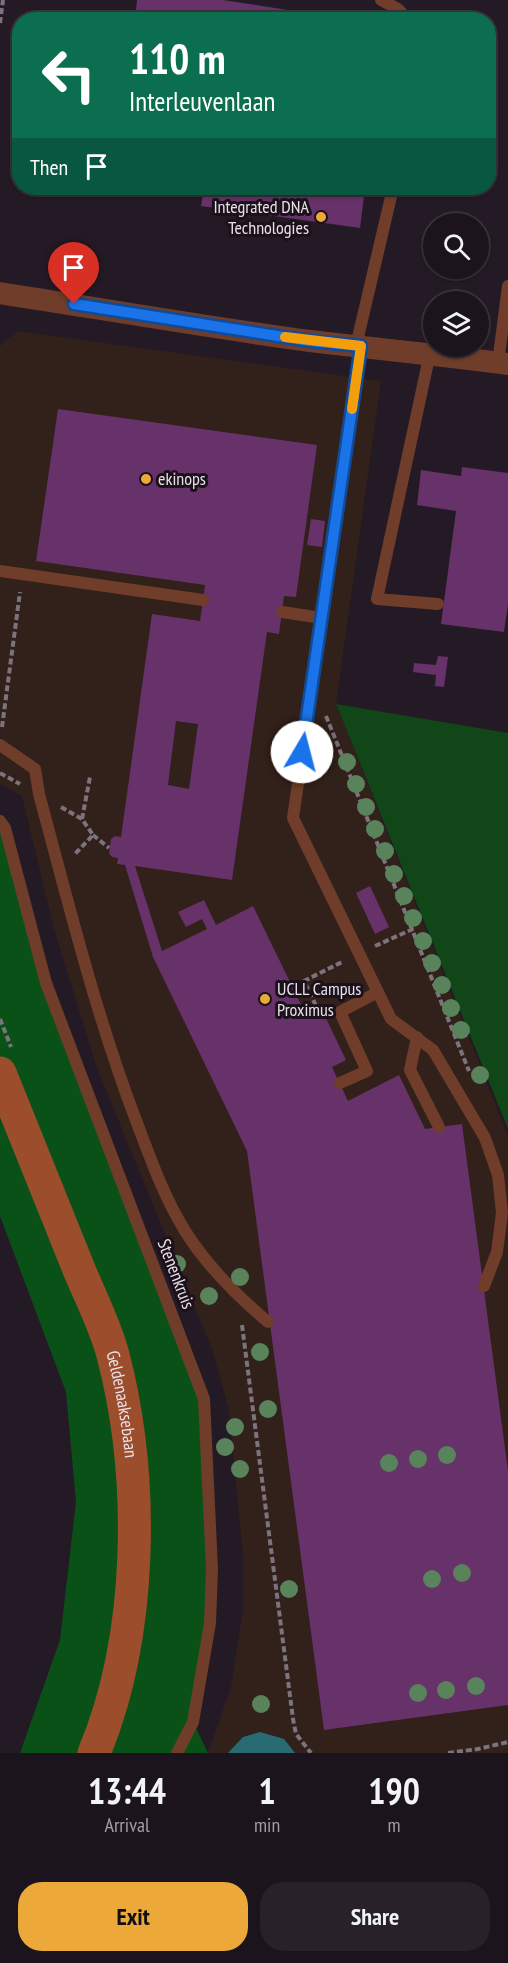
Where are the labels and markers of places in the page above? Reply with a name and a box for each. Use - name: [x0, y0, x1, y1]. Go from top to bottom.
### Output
- place label: Integrated DNA Technologies: [213, 195, 309, 239]
- marker: Integrated DNA Technologies: [314, 210, 328, 224]
- pin: [48, 242, 99, 304]
- place label: ekinops: [158, 467, 206, 490]
- marker: ekinops: [139, 472, 153, 486]
- place label: UCLL Campus Proximus: [277, 977, 361, 1021]
- marker: UCLL Campus Proximus: [258, 992, 272, 1006]

